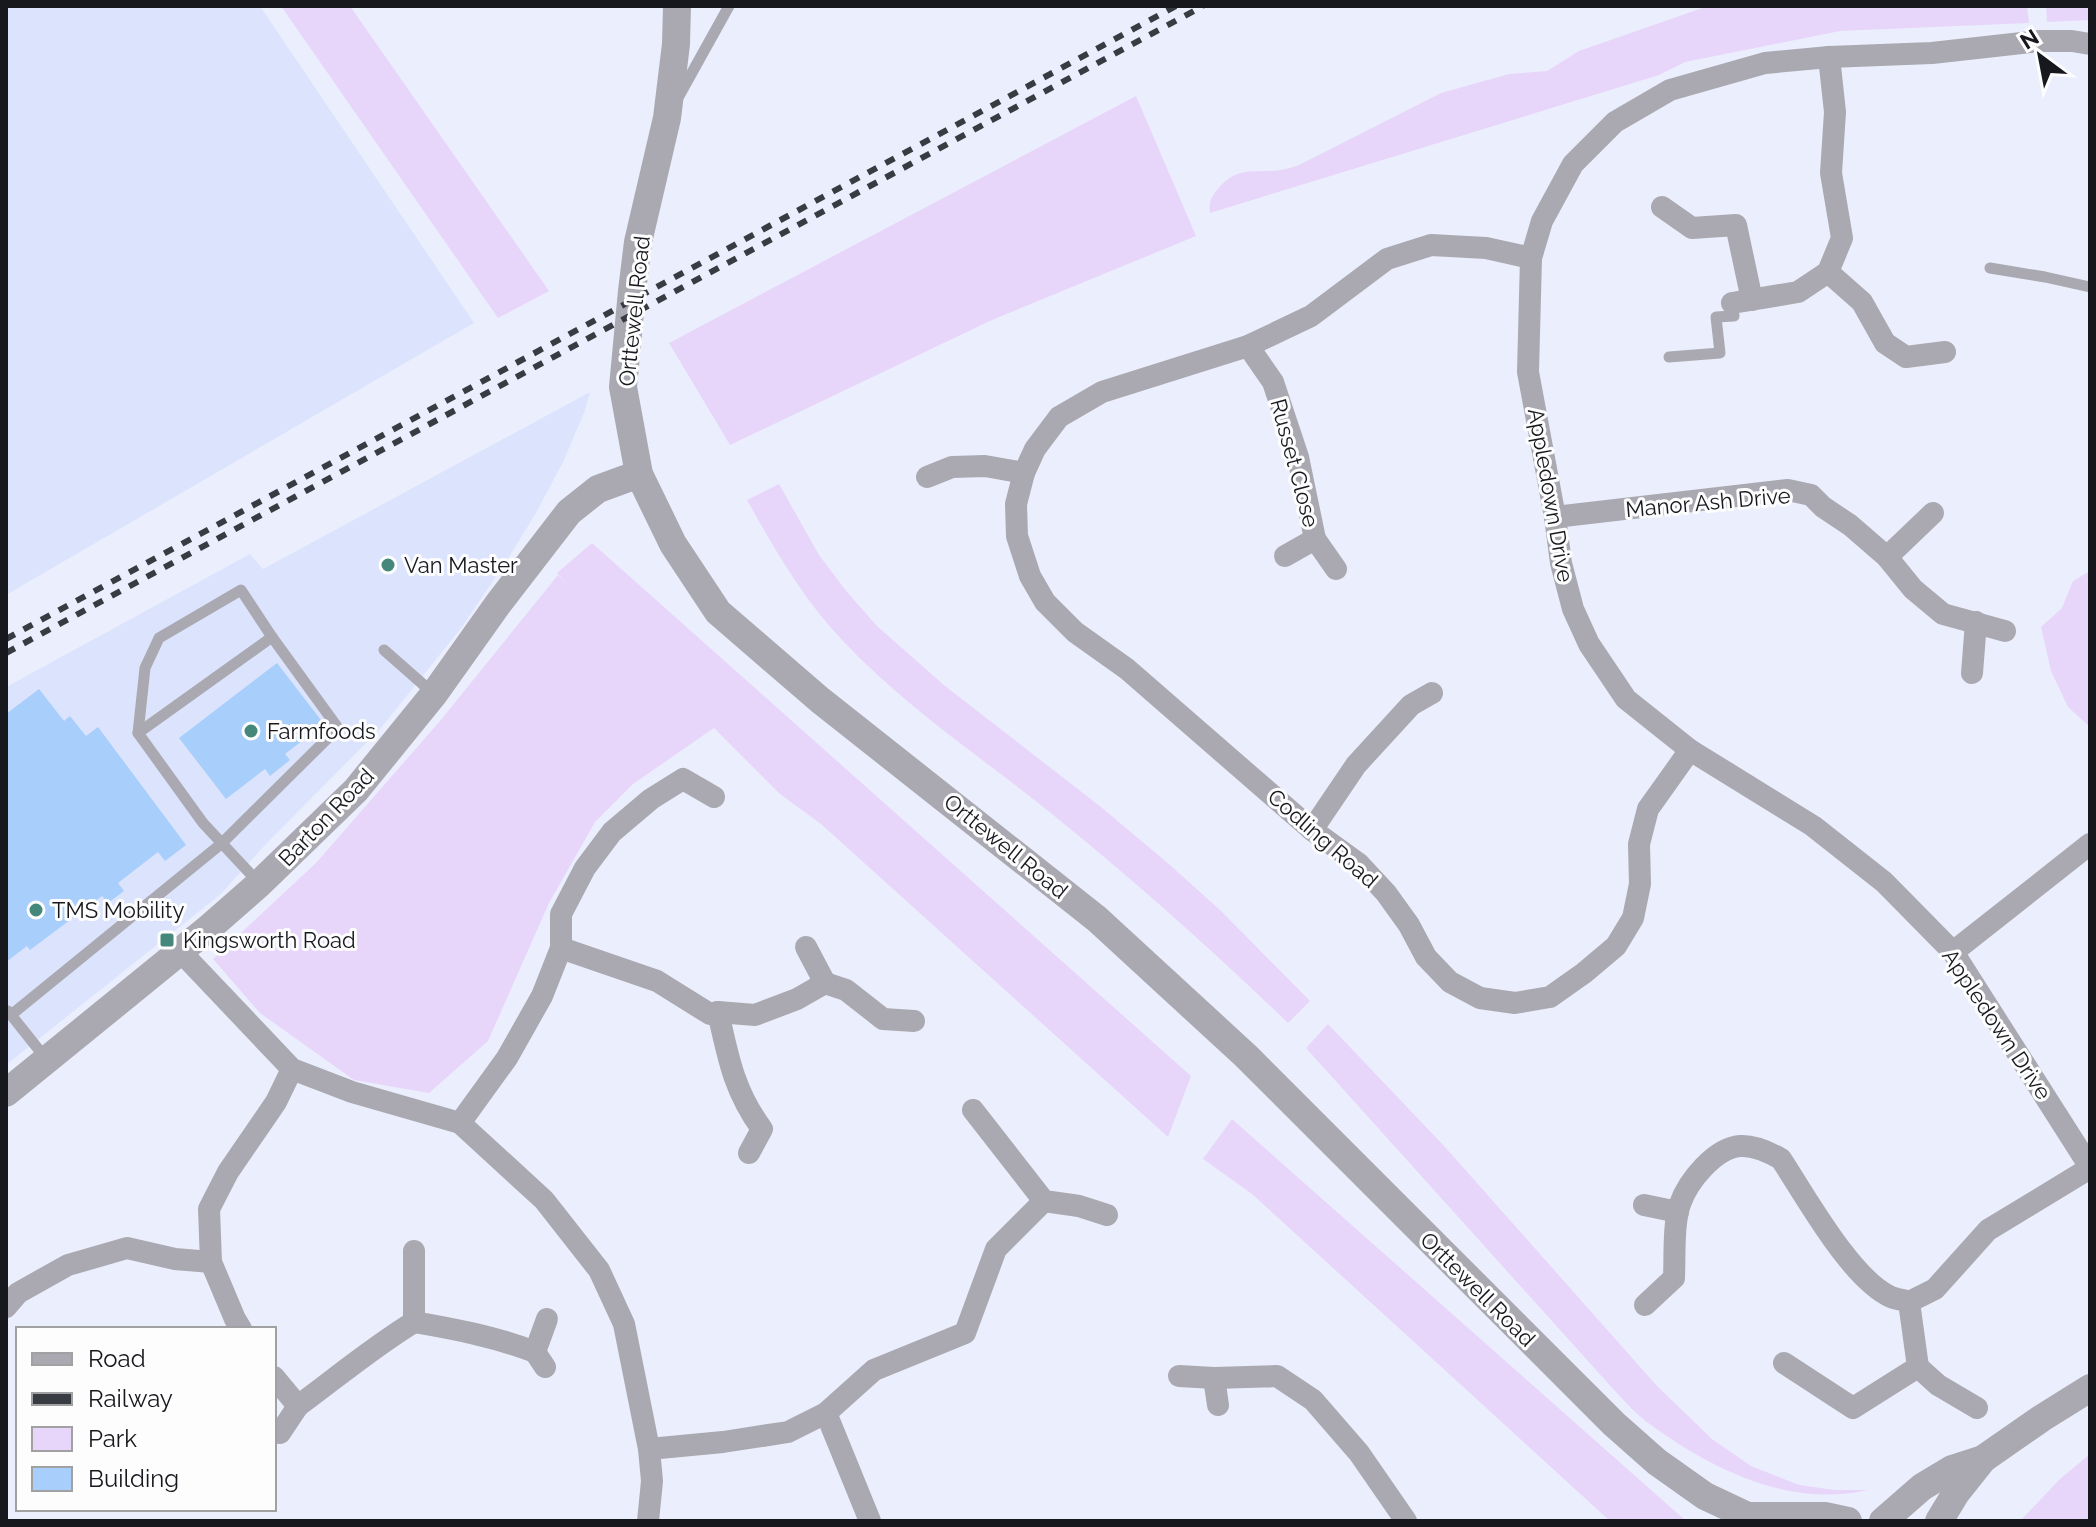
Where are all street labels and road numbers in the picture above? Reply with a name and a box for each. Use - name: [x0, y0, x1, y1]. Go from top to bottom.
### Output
- street label: Orttewell Road: [613, 234, 655, 388]
- street label: Russet Close: [1265, 396, 1325, 530]
- street label: Appledown Drive: [1523, 406, 1579, 584]
- street label: Manor Ash Drive: [1624, 482, 1792, 522]
- street label: Barton Road: [273, 763, 379, 871]
- street label: Codling Road: [1263, 783, 1383, 893]
- street label: Orttewell Road: [939, 788, 1073, 904]
- street label: Appledown Drive: [1937, 944, 2057, 1104]
- street label: Orttewell Road: [1415, 1226, 1541, 1352]

